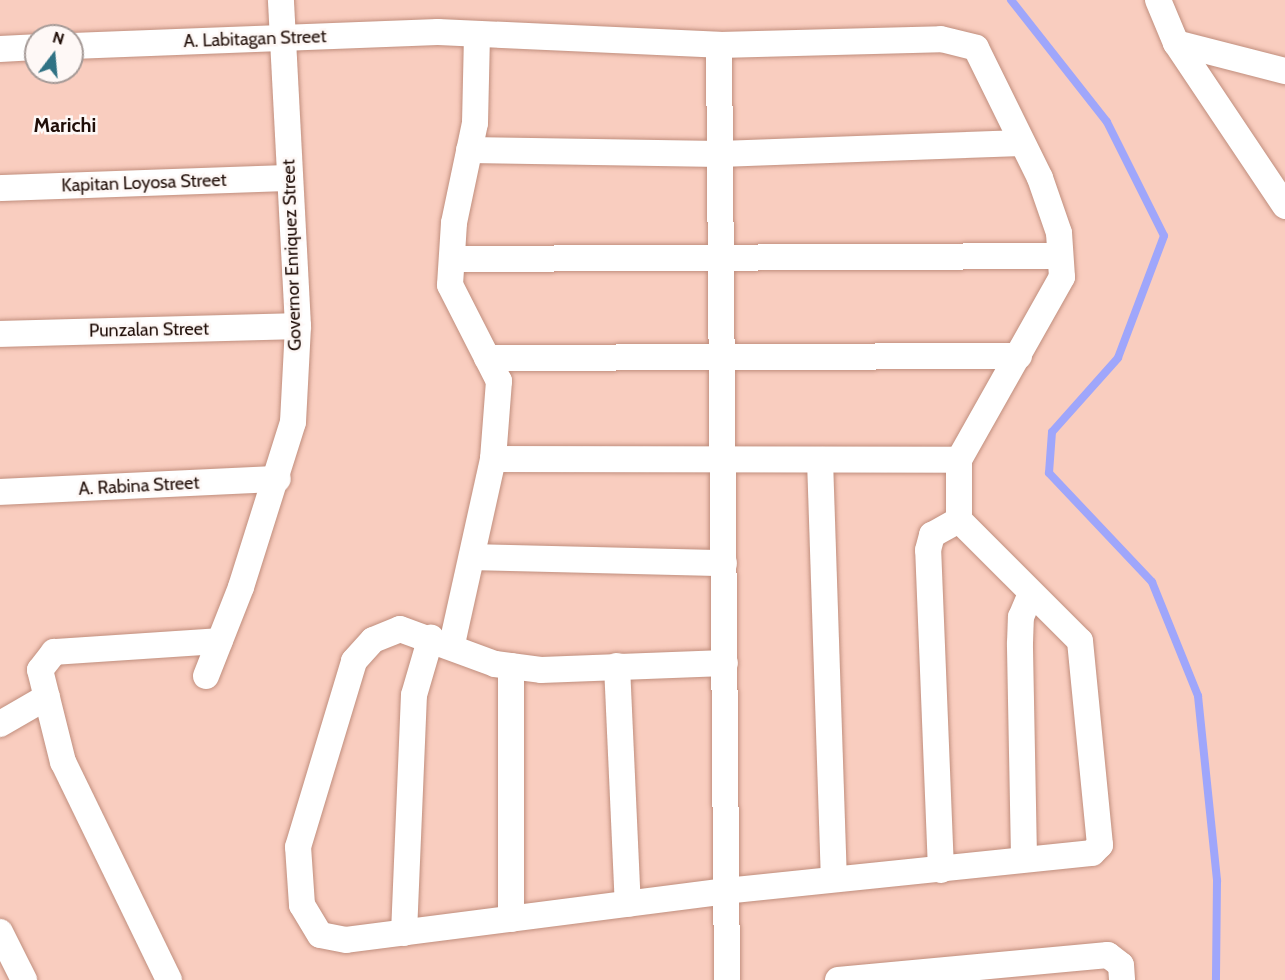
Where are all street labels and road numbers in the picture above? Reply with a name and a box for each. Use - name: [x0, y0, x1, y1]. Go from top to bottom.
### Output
- street label: A. Labitagan Street: [183, 26, 327, 52]
- street label: Governor Enriquez Street: [278, 159, 306, 351]
- street label: Kapitan Loyosa Street: [61, 169, 227, 197]
- street label: Punzalan Street: [89, 318, 209, 342]
- street label: A. Rabina Street: [78, 472, 200, 500]

